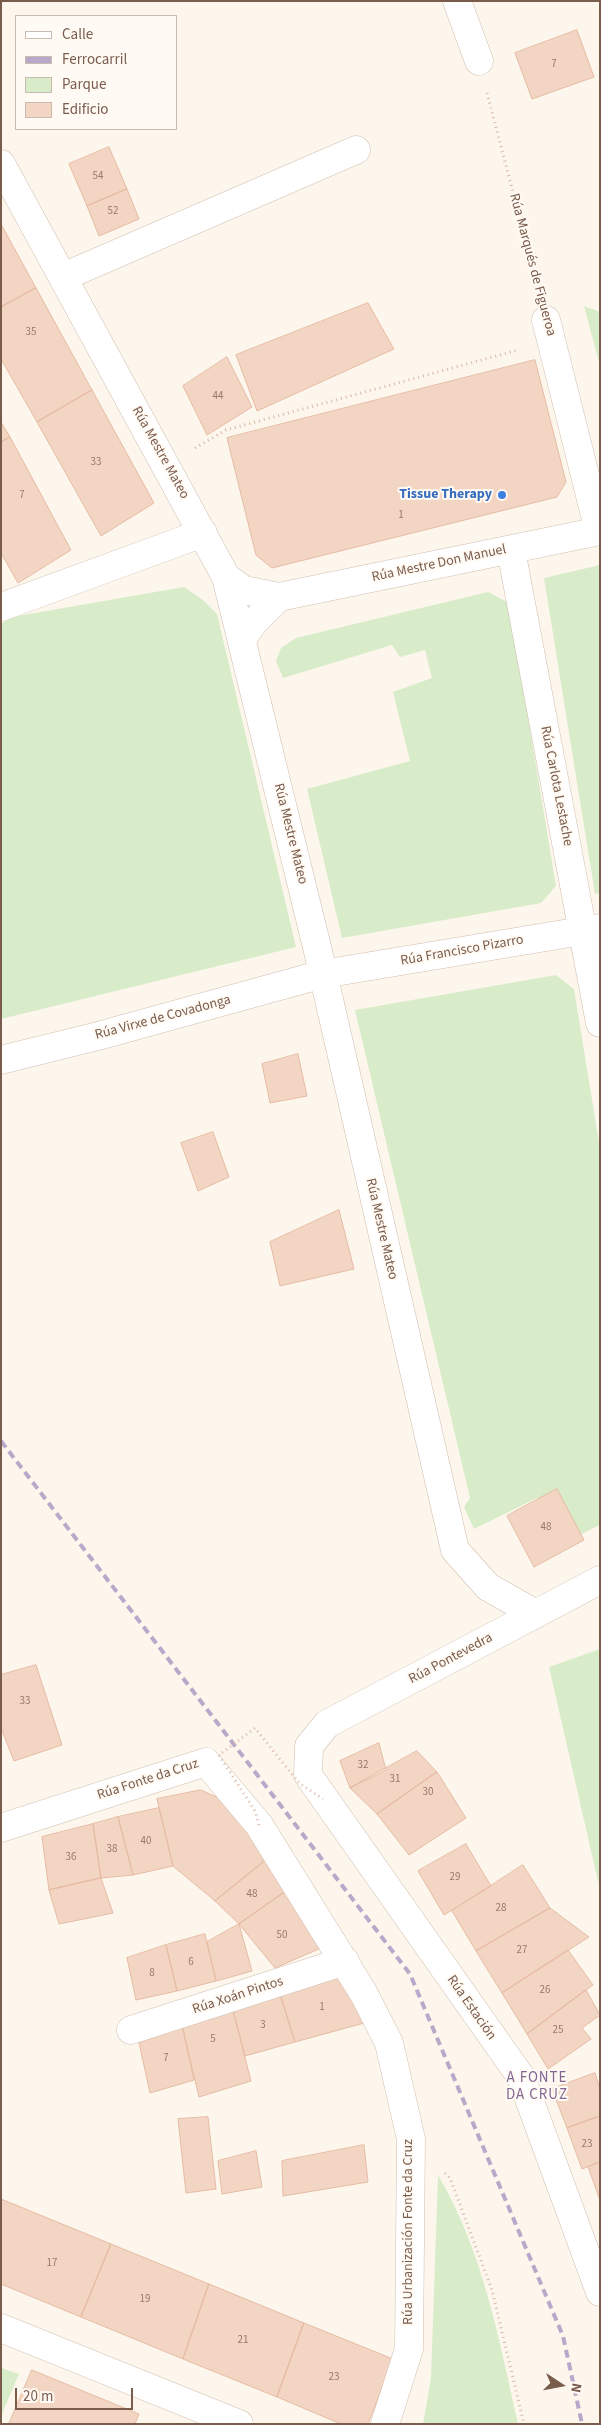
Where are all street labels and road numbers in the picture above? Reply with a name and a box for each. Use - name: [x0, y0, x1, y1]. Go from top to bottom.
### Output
- street label: Rúa Marqués de Figueroa: [505, 192, 559, 338]
- street label: Rúa Mestre Mateo: [128, 404, 192, 502]
- street label: Rúa Mestre Don Manuel: [370, 542, 508, 586]
- street label: Rúa Carlota Lestache: [536, 724, 576, 848]
- street label: Rúa Mestre Mateo: [269, 782, 311, 886]
- street label: Rúa Francisco Pizarro: [399, 932, 525, 970]
- street label: Rúa Virxe de Covadonga: [93, 992, 233, 1044]
- street label: Rúa Mestre Mateo: [361, 1177, 401, 1281]
- street label: Rúa Pontevedra: [406, 1630, 496, 1688]
- street label: Rúa Fonte da Cruz: [95, 1756, 201, 1804]
- street label: Rúa Estación: [443, 1972, 499, 2044]
- street label: Rúa Xoán Pintos: [191, 1973, 285, 2019]
- street label: Rúa Urbanización Fonte da Cruz: [401, 2139, 417, 2325]

